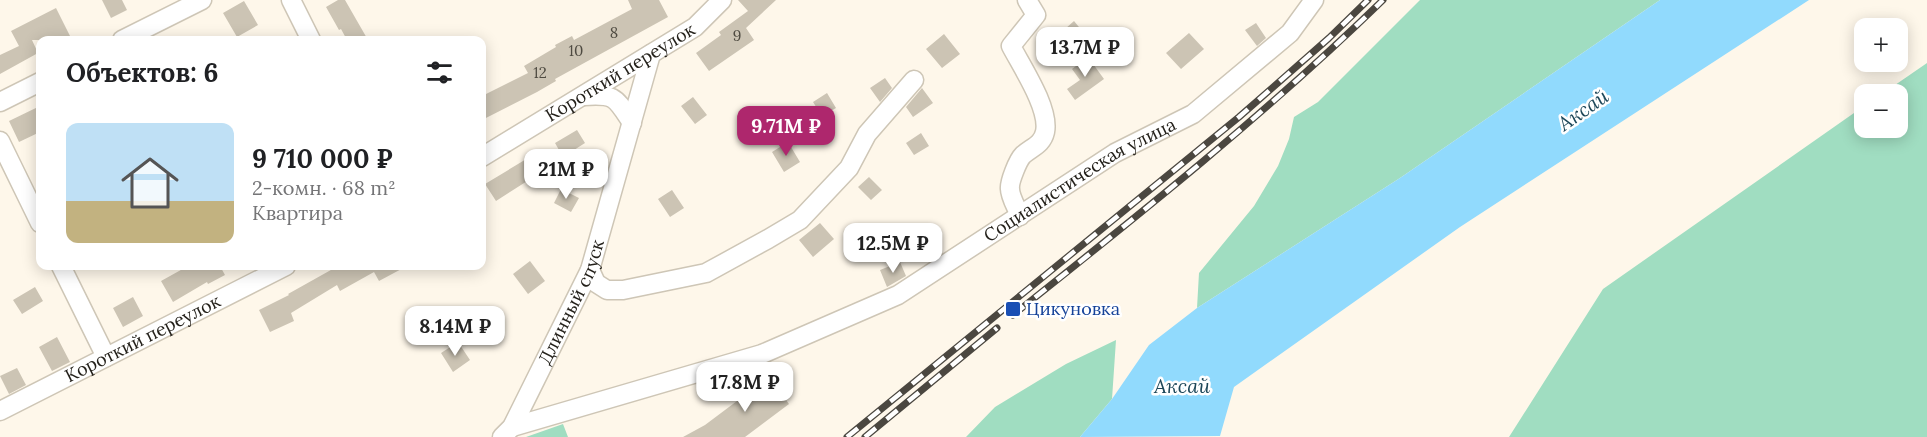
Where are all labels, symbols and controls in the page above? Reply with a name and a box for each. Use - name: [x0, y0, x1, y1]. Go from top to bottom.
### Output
- street label: Короткий переулок: [541, 18, 699, 127]
- map controls: [1854, 18, 1908, 138]
- button: +: [1854, 18, 1908, 72]
- house number: 8: [610, 23, 618, 42]
- house number: 9: [733, 26, 741, 45]
- pin: 13.7M ₽: [1030, 27, 1140, 78]
- text: 13.7M ₽: [1050, 34, 1120, 59]
- house number: 10: [569, 41, 583, 60]
- text: Объектов: 6: [66, 56, 219, 89]
- icon: filters: [423, 56, 456, 89]
- house number: 12: [533, 63, 547, 82]
- water label: Аксай: [1552, 83, 1613, 137]
- button: −: [1854, 84, 1908, 138]
- pin: 9.71M ₽: [731, 106, 841, 157]
- text: 9.71M ₽: [751, 113, 821, 138]
- street label: Социалистическая улица: [979, 113, 1179, 247]
- text: 9 710 000 ₽: [252, 142, 392, 175]
- icon: home: [114, 147, 186, 219]
- pin: 21M ₽: [524, 149, 608, 200]
- text: 21M ₽: [538, 156, 594, 181]
- text: 2-комн. · 68 m²: [252, 175, 396, 200]
- text: Квартира: [252, 200, 343, 225]
- pin: 12.5M ₽: [838, 223, 948, 274]
- text: 12.5M ₽: [857, 230, 929, 255]
- street label: Длинный спуск: [533, 236, 609, 368]
- street label: Короткий переулок: [61, 289, 224, 387]
- place label: Цикуновка: [1026, 297, 1120, 320]
- marker: Цикуновка: [1004, 300, 1022, 318]
- pin: 8.14M ₽: [400, 306, 510, 357]
- text: 8.14M ₽: [419, 313, 491, 338]
- pin: 17.8M ₽: [690, 362, 800, 413]
- text: 17.8M ₽: [710, 369, 780, 394]
- water label: Аксай: [1153, 373, 1210, 398]

